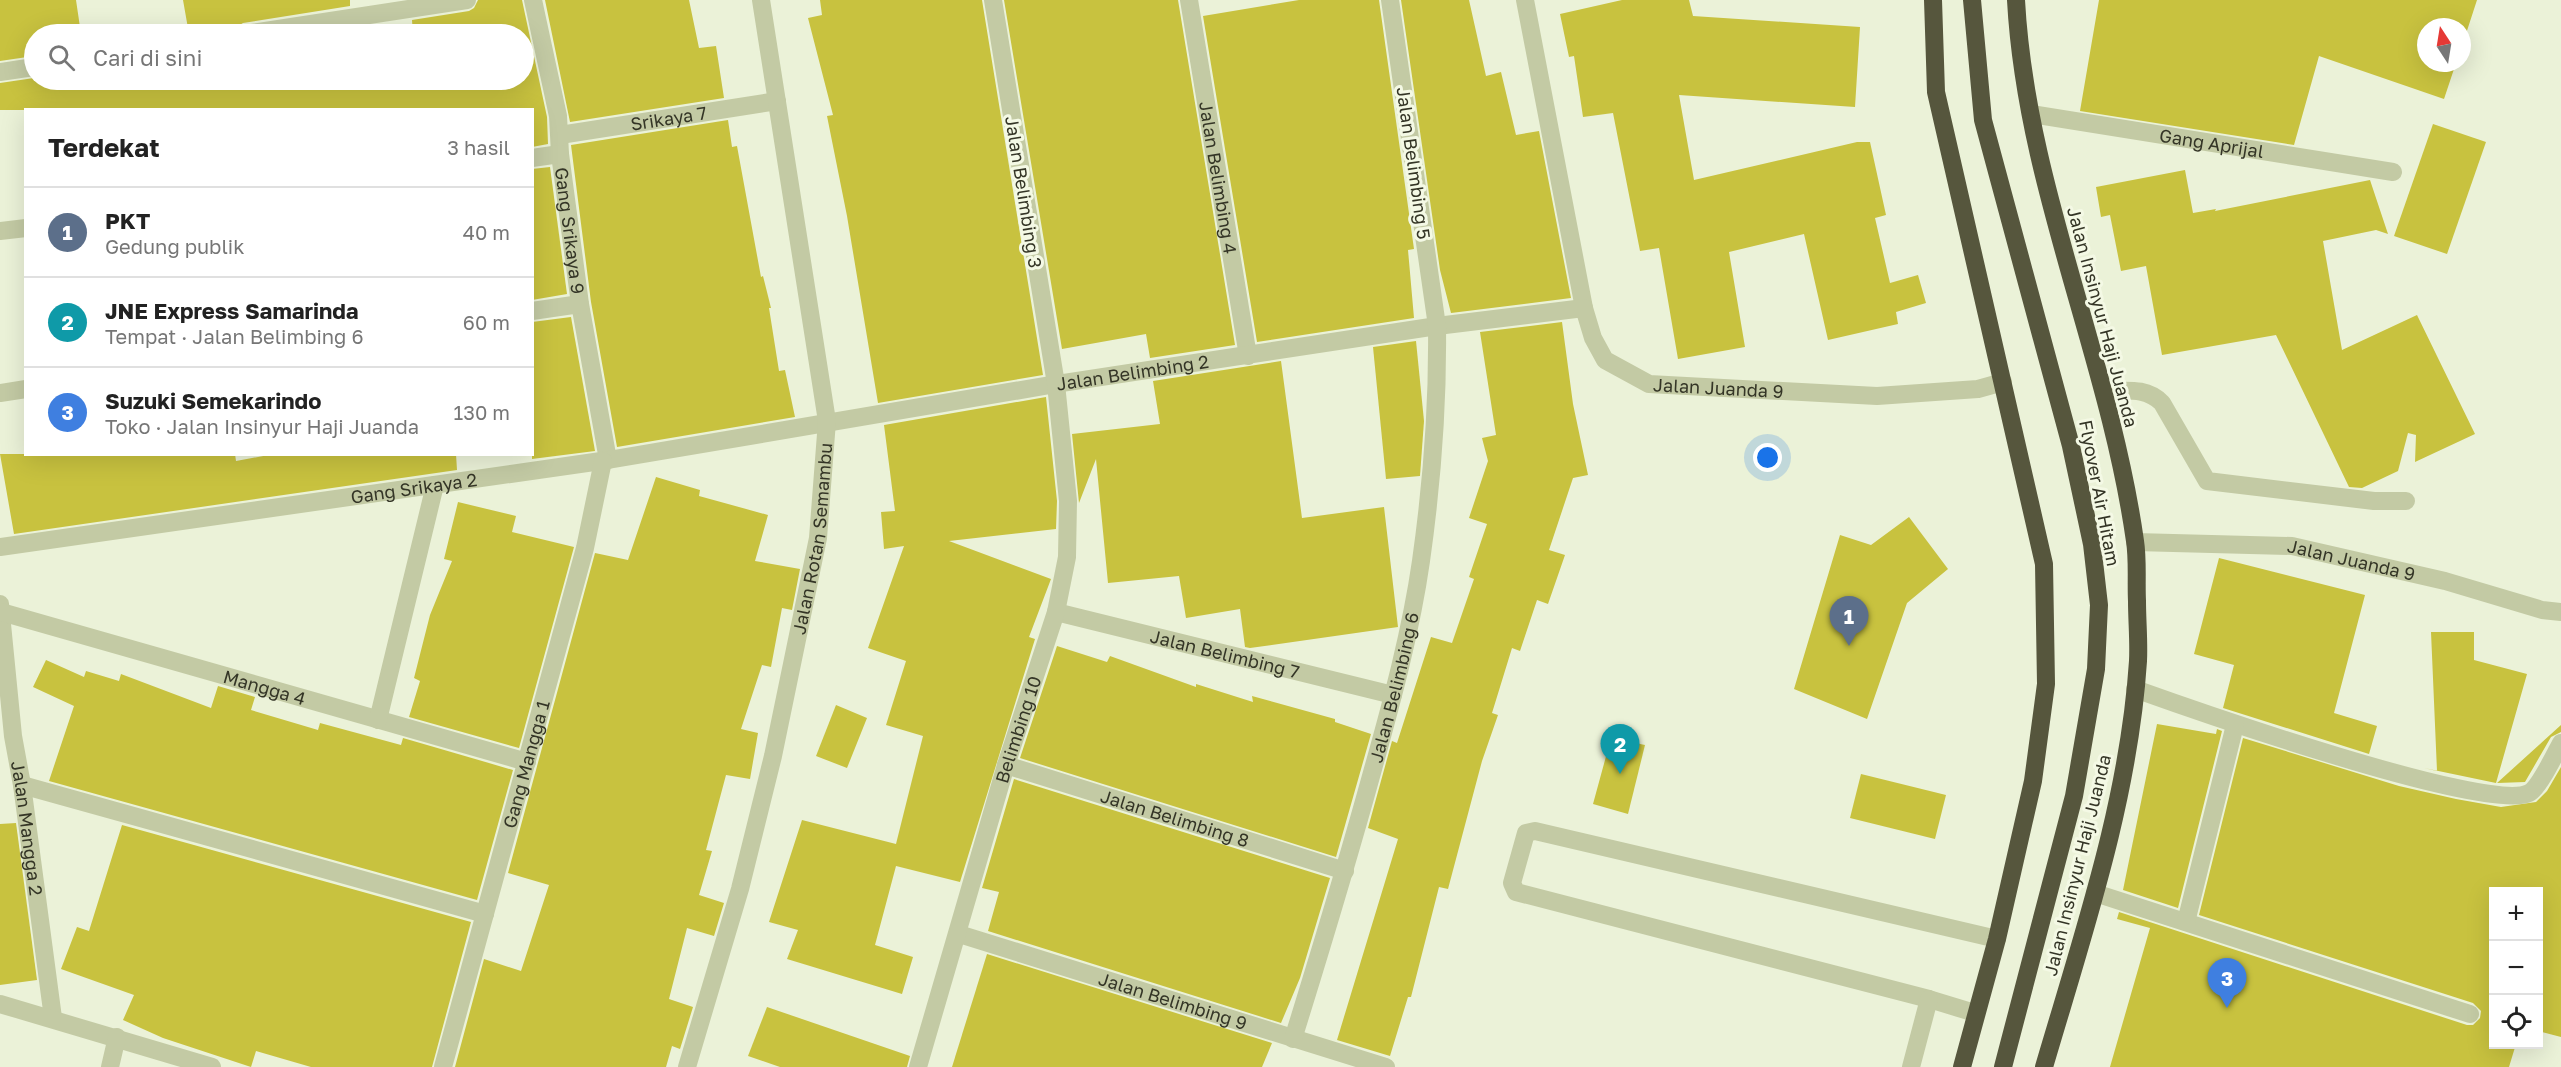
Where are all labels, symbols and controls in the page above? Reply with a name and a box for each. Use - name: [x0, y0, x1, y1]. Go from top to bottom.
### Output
- north arrow: [2417, 18, 2471, 72]
- search box: [24, 24, 534, 90]
- icon: search: [45, 41, 78, 74]
- text: Cari di sini: [93, 44, 202, 71]
- street label: Jalan Belimbing 5: [1392, 85, 1436, 241]
- street label: Jalan Belimbing 4: [1195, 100, 1242, 255]
- street label: Srikaya 7: [629, 101, 708, 135]
- street label: Jalan Belimbing 3: [1001, 114, 1047, 270]
- street label: Gang Aprijal: [2158, 124, 2266, 162]
- text: Terdekat: [48, 132, 160, 163]
- text: 3 hasil: [447, 135, 510, 159]
- street label: Gang Srikaya 9: [551, 166, 590, 295]
- street label: Jalan Insinyur Haji Juanda: [2063, 204, 2143, 430]
- text: PKT: [105, 207, 150, 234]
- text: 1: [62, 220, 73, 244]
- text: 40 m: [463, 220, 510, 244]
- text: Gedung publik: [105, 234, 244, 258]
- text: JNE Express Samarinda: [105, 297, 359, 324]
- text: 2: [61, 310, 74, 334]
- text: 60 m: [463, 310, 510, 334]
- text: Tempat · Jalan Belimbing 6: [105, 324, 364, 348]
- street label: Jalan Belimbing 2: [1055, 350, 1210, 395]
- street label: Jalan Juanda 9: [1653, 373, 1784, 402]
- text: Suzuki Semekarindo: [105, 387, 321, 414]
- text: 3: [61, 400, 74, 424]
- text: 130 m: [454, 400, 510, 424]
- text: Toko · Jalan Insinyur Haji Juanda: [105, 414, 419, 438]
- street label: Flyover Air Hitam: [2075, 418, 2125, 568]
- street label: Jalan Rotan Semambu: [787, 442, 836, 636]
- your location: [1753, 443, 1782, 472]
- street label: Gang Srikaya 2: [349, 468, 478, 508]
- street label: Jalan Juanda 9: [2285, 534, 2417, 585]
- pin: 1: [1830, 596, 1868, 646]
- street label: Jalan Belimbing 6: [1364, 610, 1423, 765]
- street label: Jalan Belimbing 7: [1148, 625, 1302, 683]
- street label: Mangga 4: [221, 665, 308, 709]
- street label: Belimbing 10: [990, 673, 1045, 786]
- street label: Gang Mangga 1: [498, 697, 554, 831]
- pin: 2: [1600, 724, 1640, 774]
- street label: Jalan Insinyur Haji Juanda: [2039, 752, 2115, 978]
- street label: Jalan Mangga 2: [7, 759, 48, 897]
- street label: Jalan Belimbing 8: [1098, 784, 1252, 851]
- map controls: [2489, 887, 2543, 1049]
- button: +: [2489, 887, 2543, 941]
- button: −: [2489, 941, 2543, 995]
- pin: 3: [2208, 958, 2246, 1008]
- street label: Jalan Belimbing 9: [1096, 967, 1250, 1034]
- button: locate: [2489, 995, 2543, 1049]

